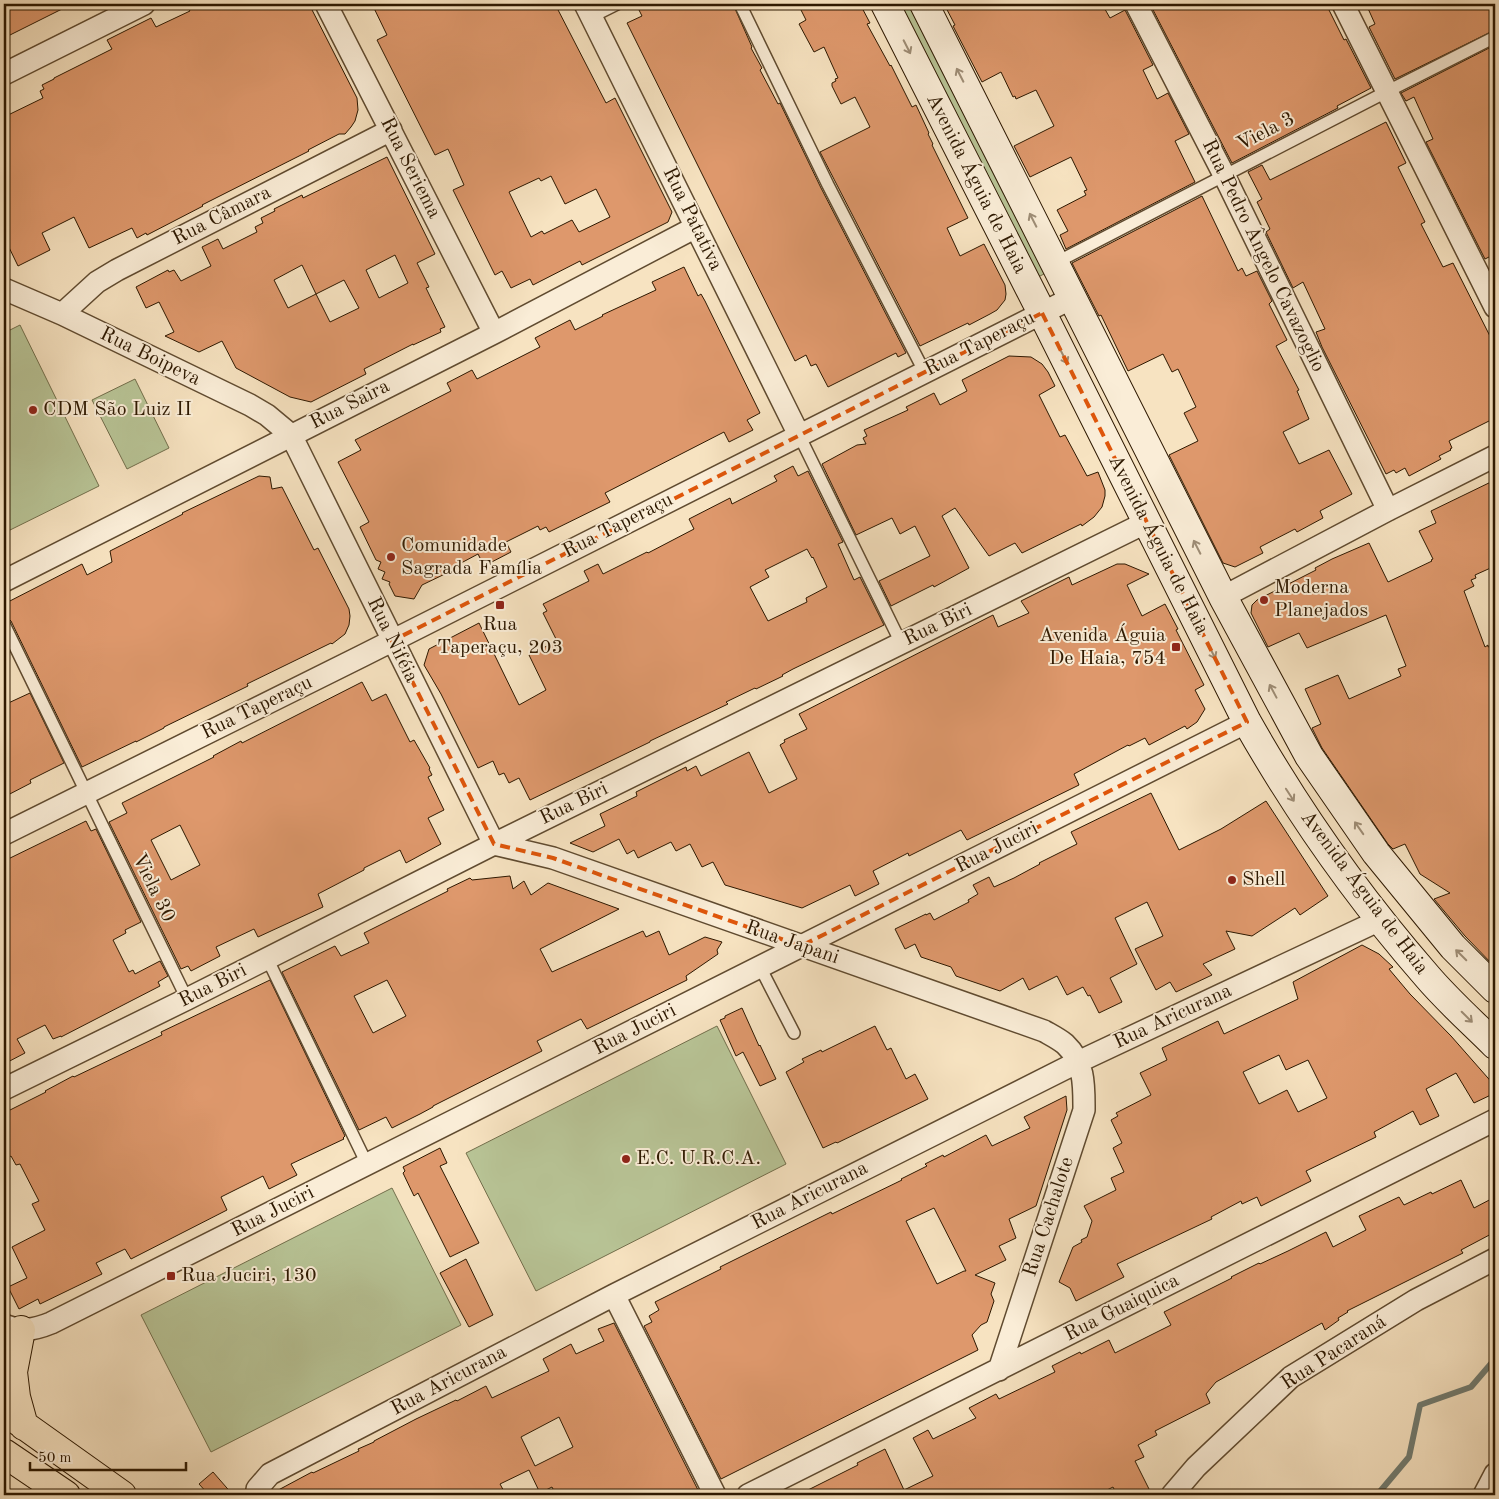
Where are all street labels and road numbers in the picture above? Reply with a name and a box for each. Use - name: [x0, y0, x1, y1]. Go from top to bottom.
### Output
- street label: Avenida Águia de Haia: [922, 90, 1033, 277]
- street label: Viela 3: [1234, 109, 1298, 155]
- street label: Rua Seriema: [376, 114, 444, 222]
- street label: Rua Pedro Ângelo Cavazoglio: [1198, 135, 1331, 375]
- street label: Rua Patativa: [658, 164, 726, 274]
- street label: Rua Câmara: [170, 183, 275, 249]
- street label: Rua Taperaçu: [922, 308, 1039, 380]
- street label: Rua Boipeva: [97, 324, 203, 390]
- street label: Rua Saira: [307, 376, 393, 433]
- street label: Avenida Águia de Haia: [1104, 451, 1215, 638]
- street label: Rua Taperaçu: [560, 490, 677, 562]
- street label: Rua Niféia: [363, 594, 421, 686]
- street label: Rua Biri: [901, 600, 975, 650]
- street label: Rua Taperaçu: [198, 672, 316, 743]
- street label: Rua Biri: [537, 779, 611, 829]
- street label: Avenida Águia de Haia: [1296, 806, 1434, 978]
- street label: Rua Juciri: [953, 819, 1041, 877]
- street label: Viela 30: [128, 851, 178, 925]
- street label: Rua Japani: [743, 918, 841, 968]
- street label: Rua Biri: [176, 960, 250, 1012]
- street label: Rua Aricurana: [1111, 981, 1235, 1053]
- street label: Rua Juciri: [591, 1001, 679, 1059]
- street label: Rua Cachalote: [1020, 1155, 1078, 1279]
- street label: Rua Aricurana: [749, 1158, 871, 1234]
- street label: Rua Juciri: [229, 1183, 317, 1241]
- street label: Rua Guaiquica: [1062, 1271, 1183, 1345]
- street label: Rua Pacaraná: [1278, 1312, 1390, 1394]
- street label: Rua Aricurana: [388, 1342, 510, 1420]

